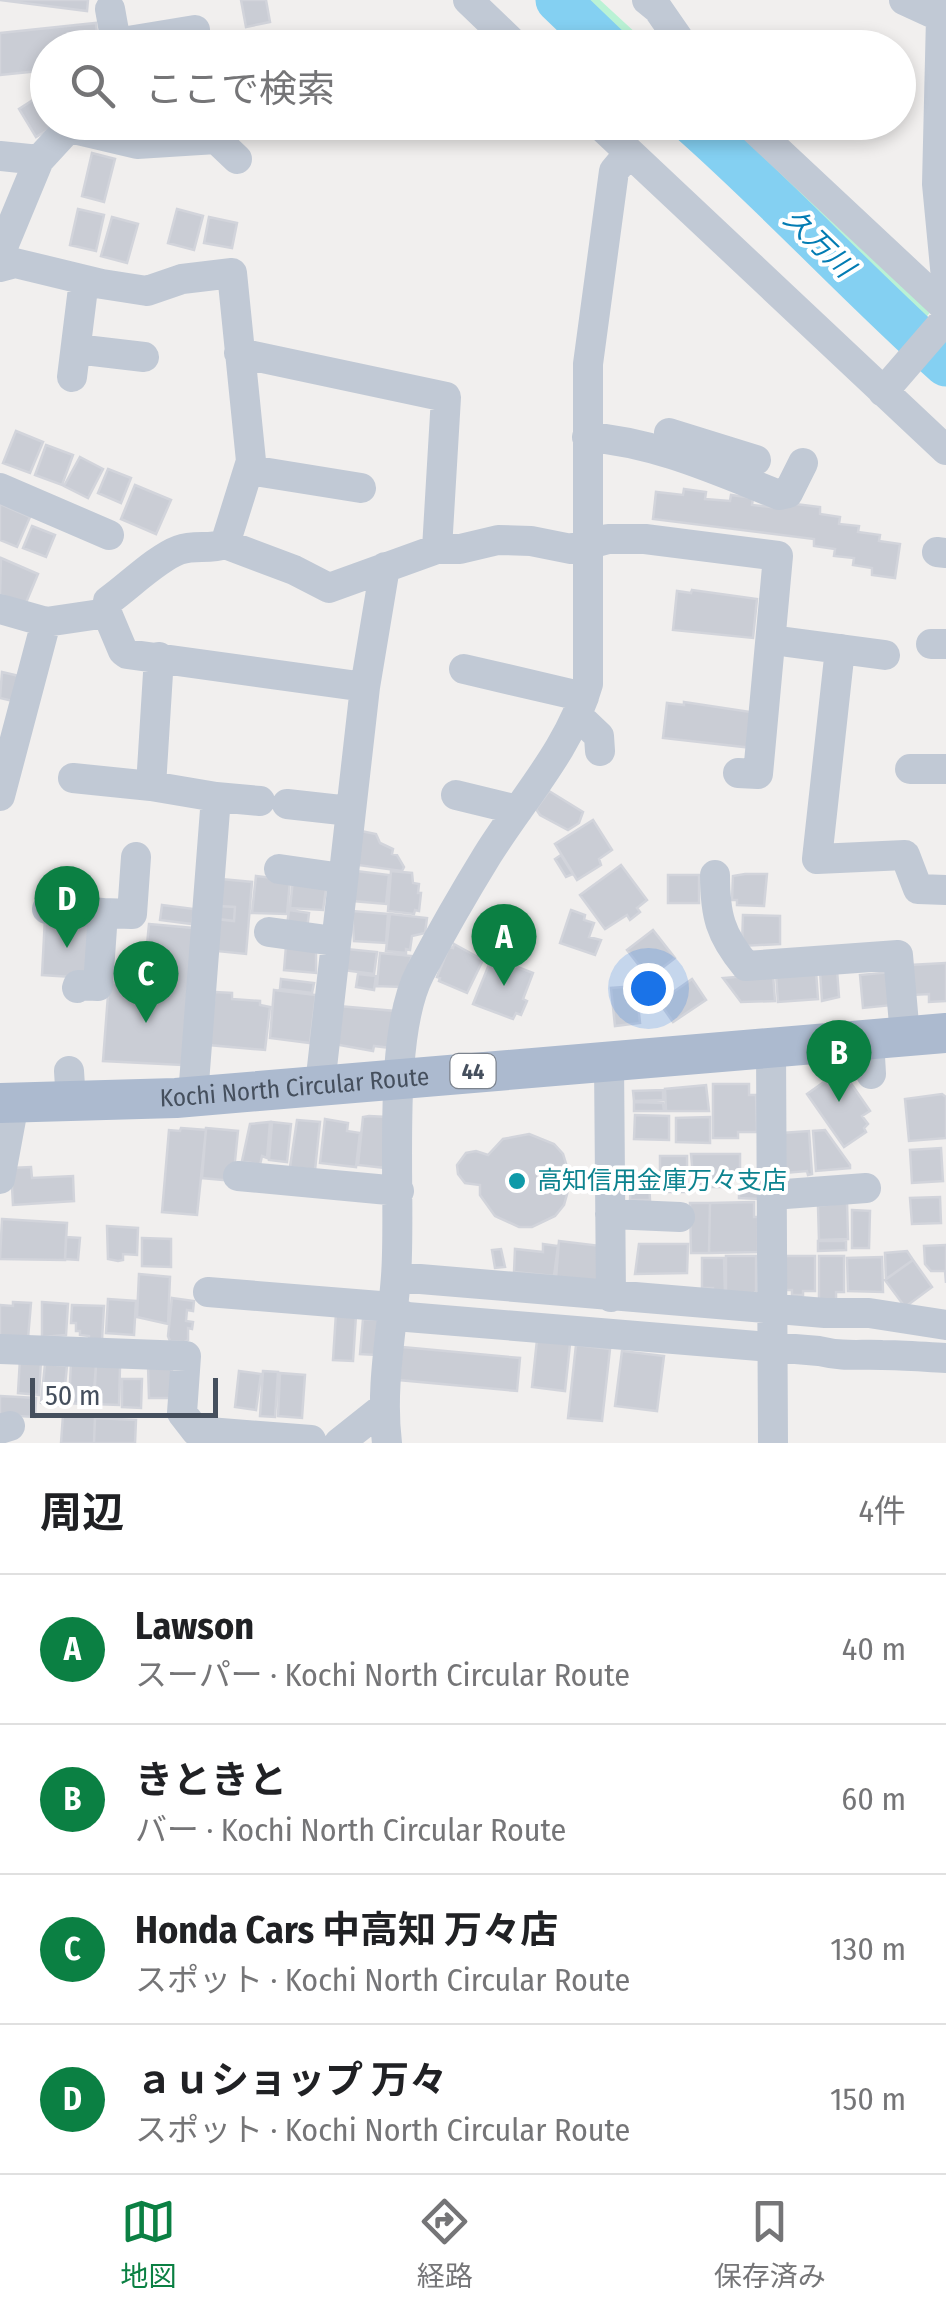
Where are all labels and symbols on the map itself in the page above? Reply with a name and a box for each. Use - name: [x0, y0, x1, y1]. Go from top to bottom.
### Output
- water label: 久万川: [777, 202, 863, 286]
- pin: D: [34, 866, 100, 948]
- pin: A: [472, 904, 536, 986]
- pin: C: [114, 940, 178, 1023]
- your location: [623, 963, 674, 1014]
- pin: B: [806, 1020, 872, 1102]
- road number: 44: [450, 1054, 496, 1088]
- street label: Kochi North Circular Route: [159, 1062, 430, 1113]
- place label: 高知信用金庫万々支店: [537, 1166, 787, 1196]
- marker: 高知信用金庫万々支店: [506, 1170, 528, 1192]
- scale bar: [30, 1373, 218, 1418]

